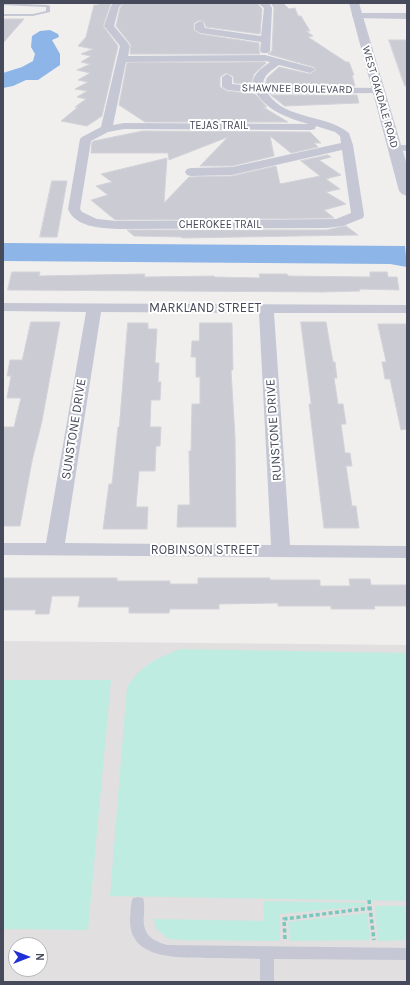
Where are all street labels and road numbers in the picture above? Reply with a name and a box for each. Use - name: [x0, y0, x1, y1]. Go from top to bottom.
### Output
- street label: WEST OAKDALE ROAD: [359, 44, 401, 150]
- street label: SHAWNEE BOULEVARD: [241, 81, 353, 97]
- street label: TEJAS TRAIL: [190, 119, 248, 133]
- street label: CHEROKEE TRAIL: [179, 218, 261, 232]
- street label: MARKLAND STREET: [149, 300, 261, 316]
- street label: SUNSTONE DRIVE: [58, 377, 90, 481]
- street label: RUNSTONE DRIVE: [263, 378, 285, 482]
- street label: ROBINSON STREET: [151, 542, 259, 558]

